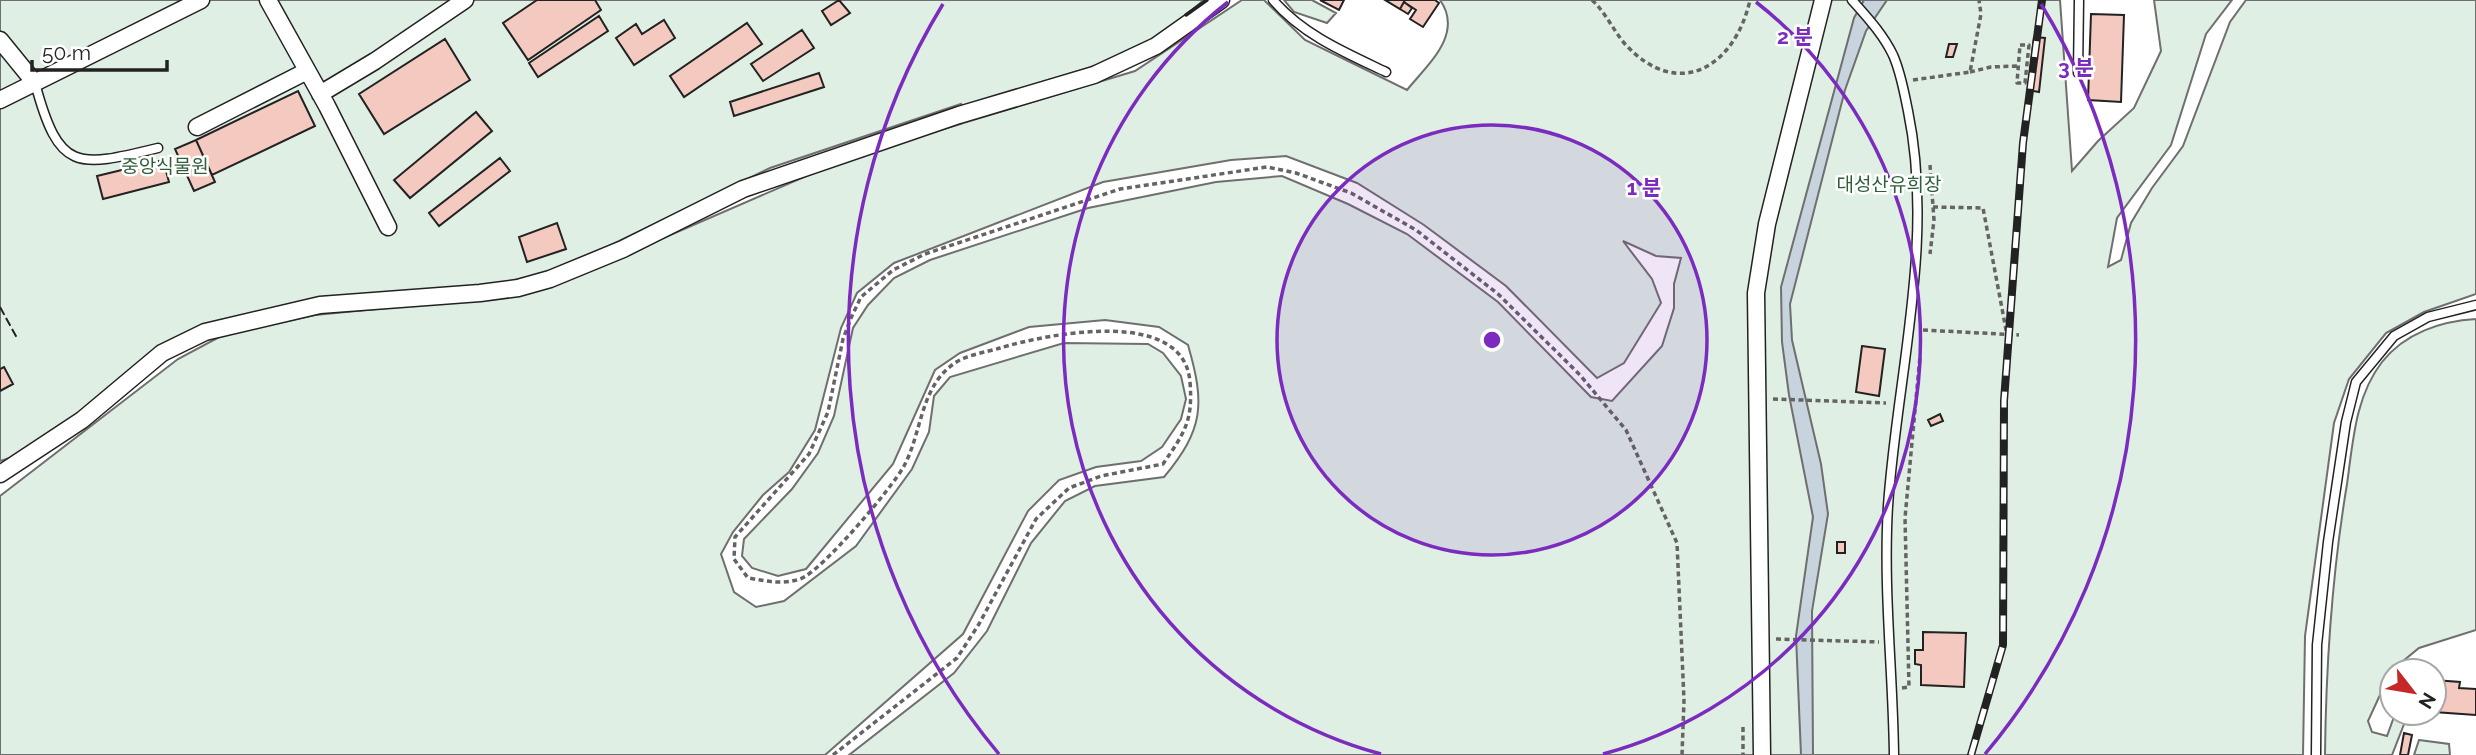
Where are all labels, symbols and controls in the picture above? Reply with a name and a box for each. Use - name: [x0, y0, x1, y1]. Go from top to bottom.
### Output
- text: 2 분: [1777, 24, 1813, 49]
- scale bar: [32, 28, 166, 72]
- text: 50 m: [42, 40, 91, 65]
- text: 3 분: [2058, 55, 2094, 80]
- park label: 중앙식물원: [121, 155, 209, 177]
- park label: 대성산유희장: [1837, 173, 1941, 195]
- text: 1 분: [1627, 175, 1661, 200]
- centre of rings: [1480, 328, 1504, 352]
- north arrow: [2378, 657, 2448, 727]
- text: N: [2414, 689, 2441, 713]

